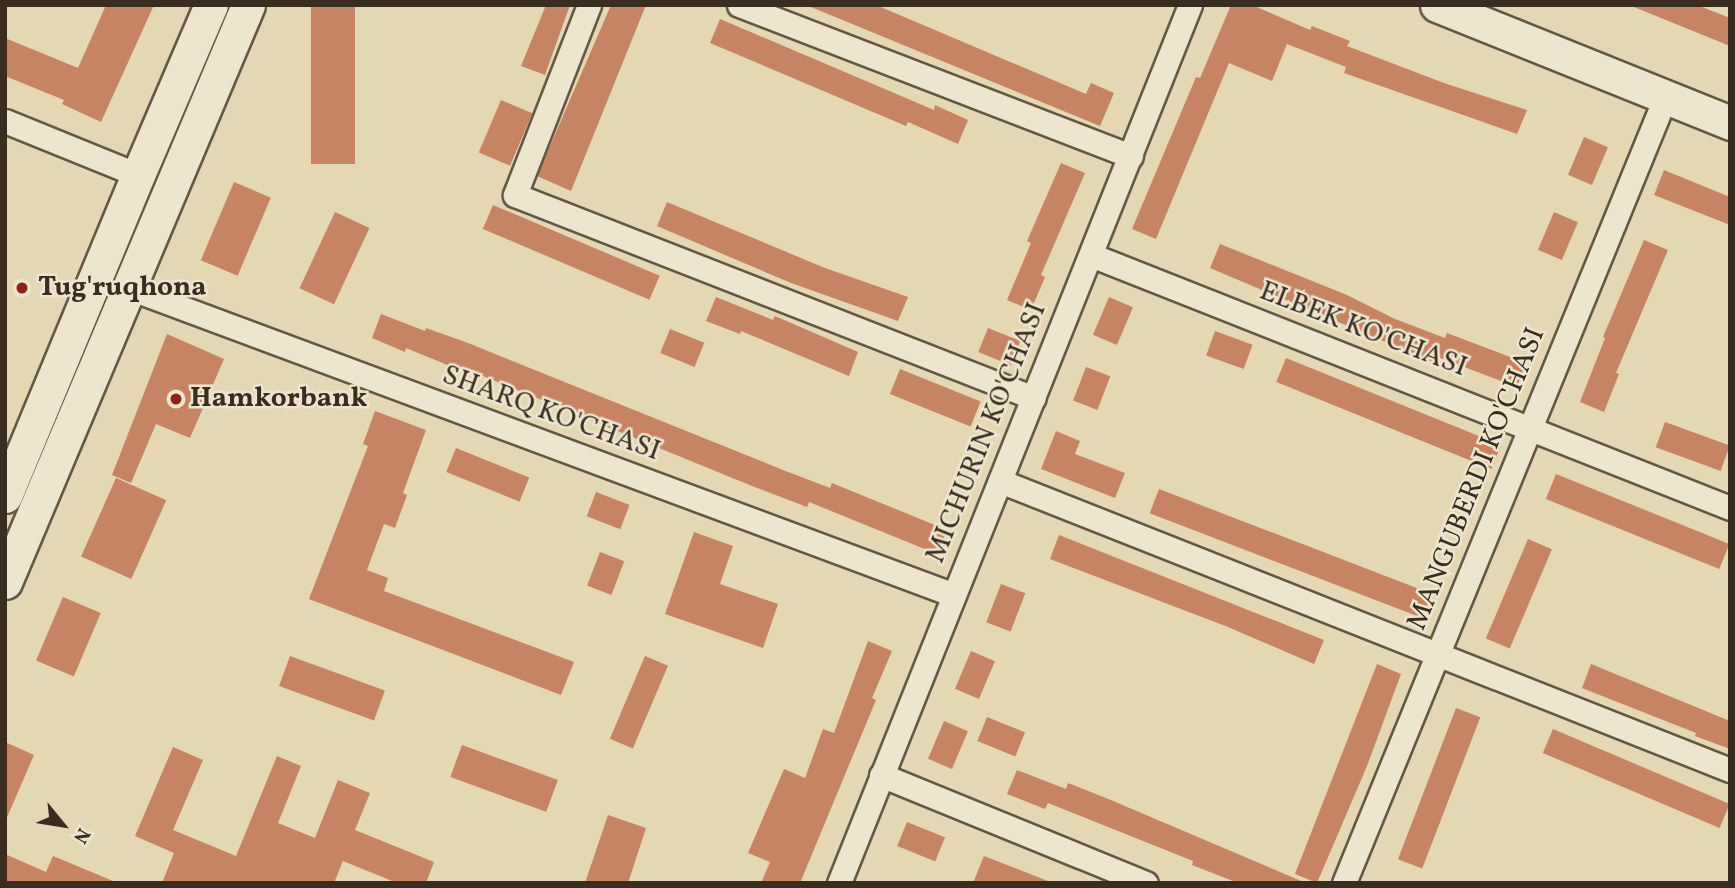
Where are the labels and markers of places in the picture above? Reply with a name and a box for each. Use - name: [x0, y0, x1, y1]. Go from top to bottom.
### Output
- place label: Tug'ruqhona: [38, 271, 207, 305]
- marker: Tug'ruqhona: [12, 278, 32, 298]
- place label: Hamkorbank: [190, 382, 367, 416]
- marker: Hamkorbank: [168, 391, 184, 407]

